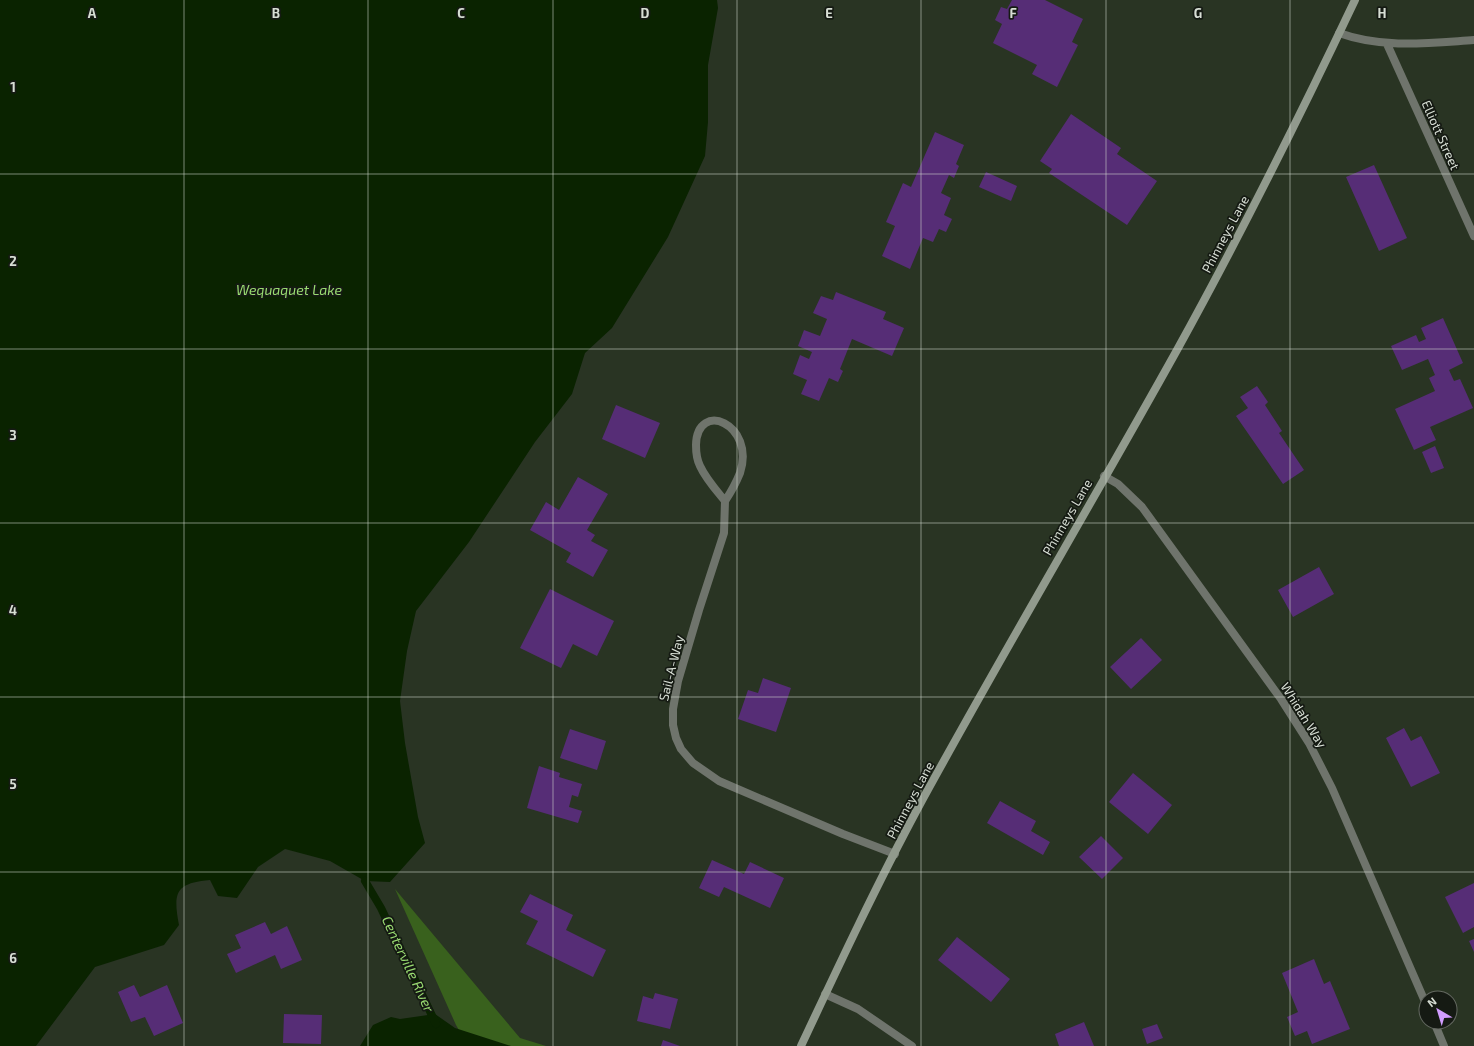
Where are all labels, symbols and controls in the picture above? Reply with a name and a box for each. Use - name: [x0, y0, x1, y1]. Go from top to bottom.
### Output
- text: A: [88, 5, 97, 21]
- text: B: [272, 5, 280, 21]
- text: C: [457, 5, 465, 21]
- text: D: [641, 5, 650, 21]
- text: E: [825, 5, 833, 21]
- text: F: [1009, 5, 1017, 21]
- text: G: [1194, 5, 1202, 21]
- text: H: [1378, 5, 1387, 21]
- text: 1: [10, 79, 16, 95]
- street label: Elliott Street: [1419, 98, 1463, 172]
- street label: Phinneys Lane: [1198, 193, 1252, 275]
- text: 2: [9, 253, 17, 269]
- water label: Wequaquet Lake: [236, 281, 343, 298]
- text: 3: [9, 427, 17, 443]
- street label: Phinneys Lane: [1039, 476, 1095, 558]
- text: 4: [9, 602, 17, 618]
- street label: Sail-A-Way: [655, 633, 687, 702]
- street label: Whidah Way: [1278, 679, 1330, 751]
- street label: Phinneys Lane: [883, 759, 937, 841]
- text: 5: [9, 776, 17, 792]
- water label: Centerville River: [379, 913, 438, 1015]
- text: 6: [9, 950, 17, 966]
- north arrow: [1418, 990, 1458, 1030]
- text: N: [1424, 994, 1439, 1009]

